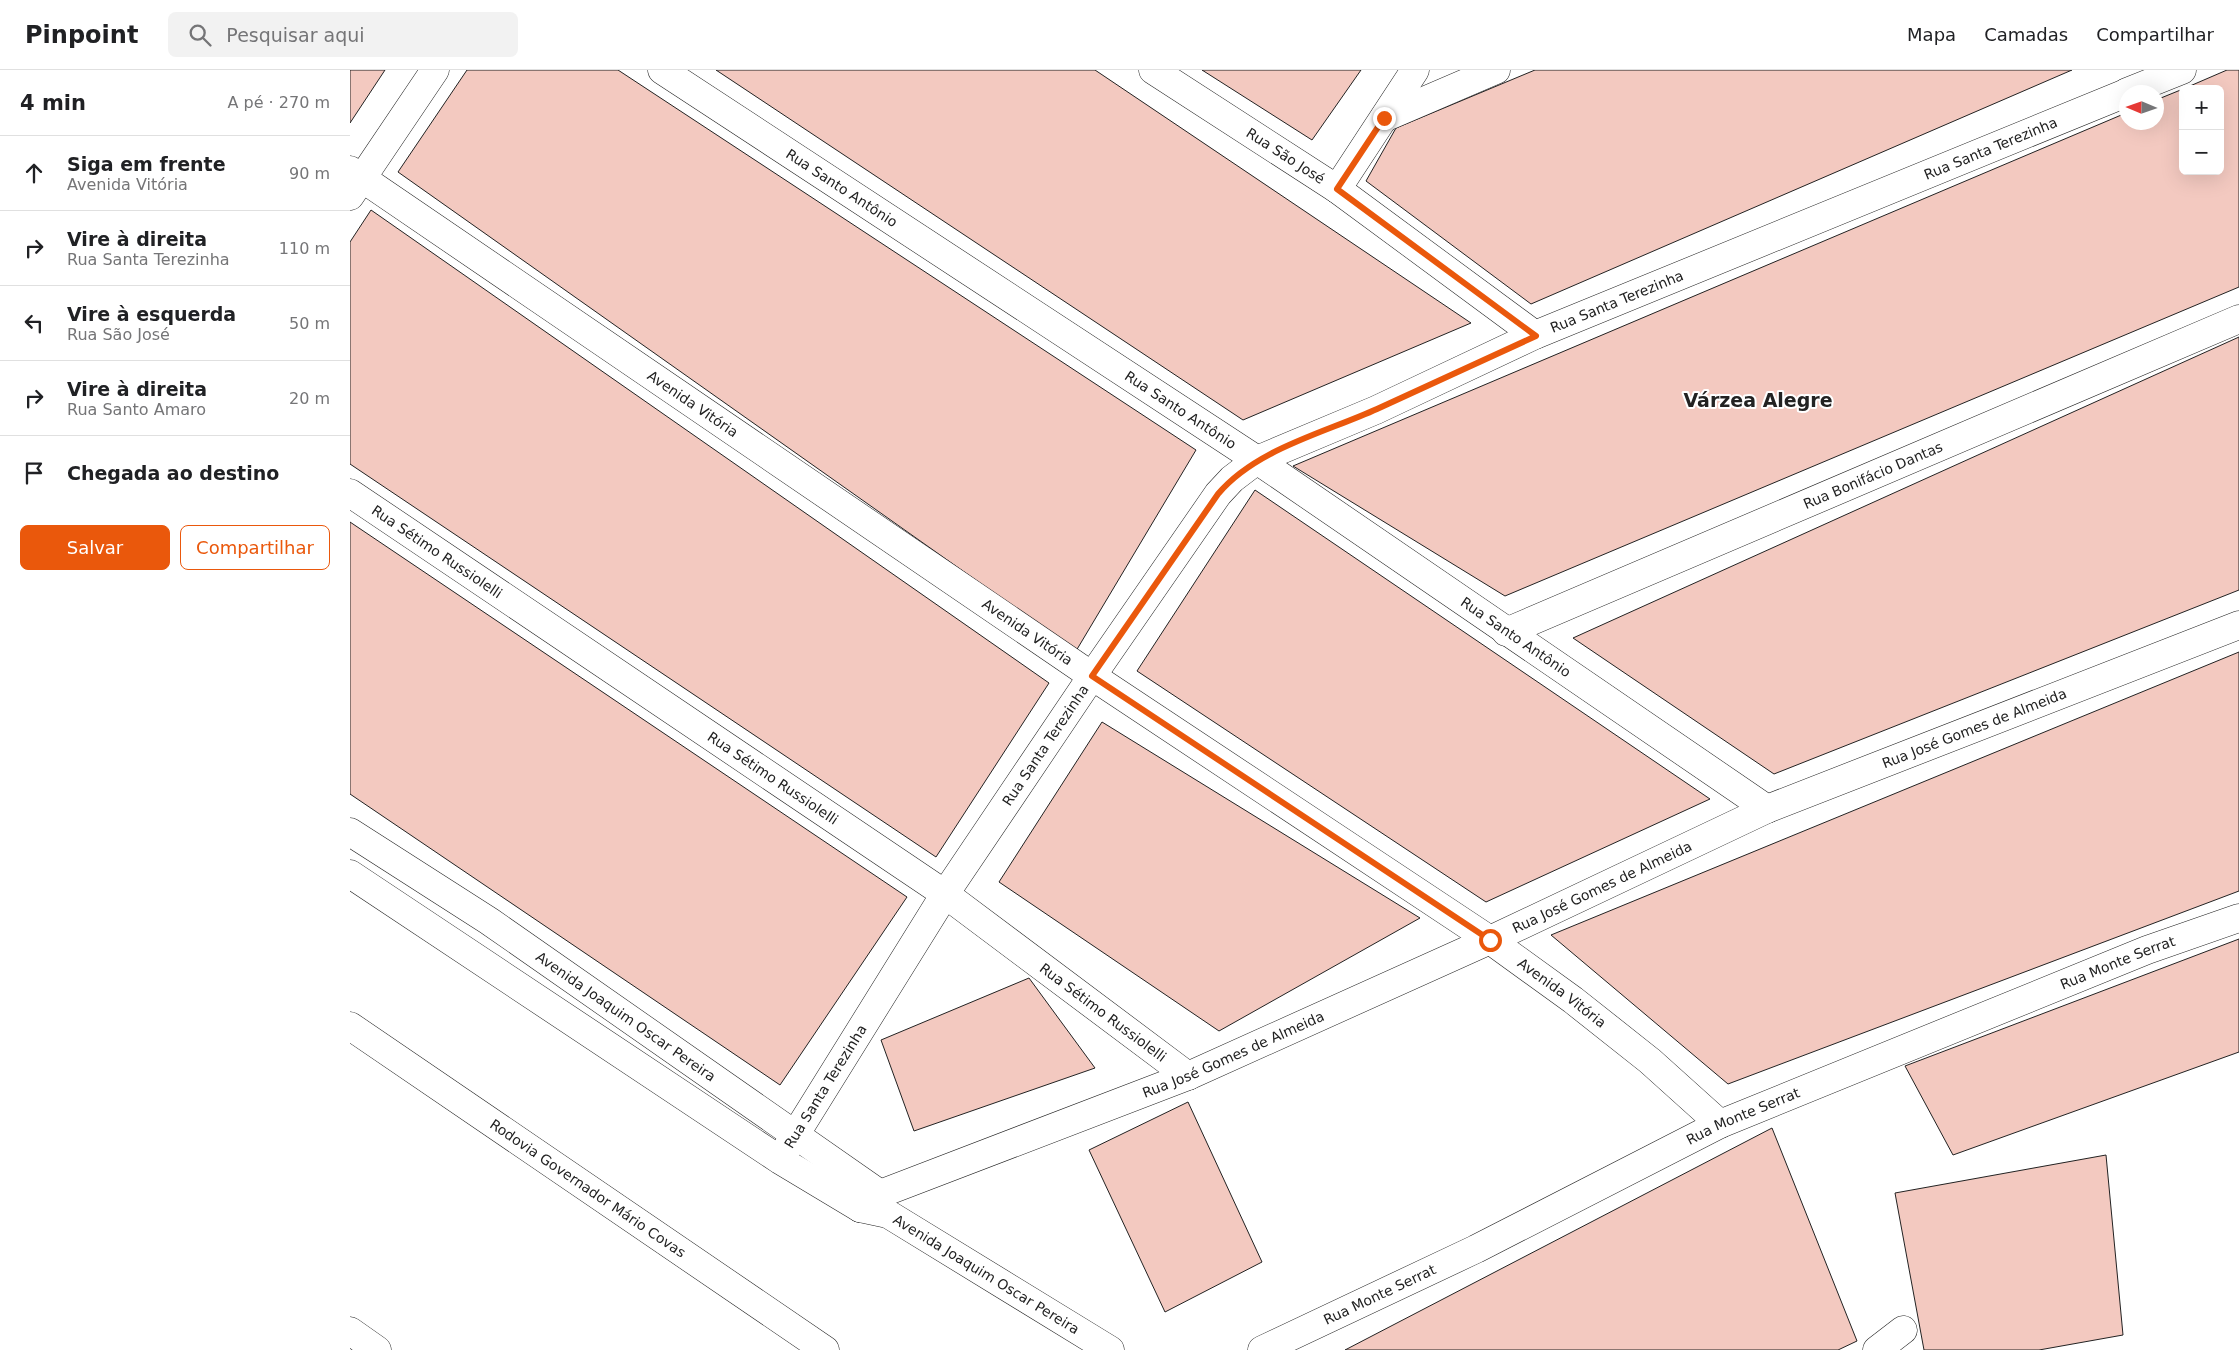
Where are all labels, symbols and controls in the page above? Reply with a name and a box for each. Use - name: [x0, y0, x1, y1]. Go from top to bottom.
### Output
- search box: [168, 12, 518, 57]
- text: Pinpoint: [25, 21, 138, 49]
- icon: search: [186, 21, 214, 49]
- text: Pesquisar aqui: [226, 24, 365, 46]
- text: Mapa: [1907, 24, 1956, 45]
- text: Camadas: [1984, 24, 2068, 45]
- text: Compartilhar: [2096, 24, 2214, 45]
- north arrow: [2119, 85, 2164, 130]
- map controls: [2179, 85, 2224, 175]
- button: +: [2179, 85, 2224, 130]
- text: 4 min: [20, 91, 86, 115]
- text: A pé · 270 m: [228, 93, 330, 112]
- route end: [1373, 107, 1396, 130]
- street label: Rua Santa Terezinha: [1922, 114, 2060, 183]
- street label: Rua São José: [1243, 125, 1328, 187]
- button: −: [2179, 130, 2224, 175]
- street label: Rua Santo Antônio: [783, 146, 900, 230]
- text: Siga em frente: [67, 153, 226, 175]
- icon: ahead: [20, 159, 48, 187]
- text: 90 m: [289, 164, 330, 183]
- text: Avenida Vitória: [67, 175, 188, 194]
- text: Vire à direita: [67, 228, 207, 250]
- icon: right: [20, 234, 48, 262]
- text: 110 m: [279, 239, 330, 258]
- text: Rua Santa Terezinha: [67, 250, 230, 269]
- street label: Rua Santa Terezinha: [1548, 267, 1686, 336]
- text: Vire à esquerda: [67, 303, 236, 325]
- icon: left: [20, 309, 48, 337]
- text: 50 m: [289, 314, 330, 333]
- text: Rua São José: [67, 325, 170, 344]
- street label: Avenida Vitória: [645, 367, 741, 440]
- street label: Rua Santo Antônio: [1122, 368, 1239, 452]
- text: Vire à direita: [67, 378, 207, 400]
- icon: right: [20, 384, 48, 412]
- text: 20 m: [289, 389, 330, 408]
- district label: Várzea Alegre: [1683, 389, 1833, 411]
- text: Rua Santo Amaro: [67, 400, 206, 419]
- street label: Rua Bonifácio Dantas: [1801, 439, 1945, 512]
- icon: arrive: [20, 459, 48, 487]
- text: Chegada ao destino: [67, 462, 279, 484]
- street label: Rua Sétimo Russiolelli: [369, 502, 505, 601]
- button: Salvar: [20, 525, 170, 570]
- button: Compartilhar: [180, 525, 330, 570]
- street label: Rua Santo Antônio: [1458, 594, 1574, 680]
- street label: Avenida Vitória: [979, 596, 1076, 668]
- street label: Rua Santa Terezinha: [999, 682, 1092, 809]
- street label: Rua José Gomes de Almeida: [1880, 685, 2069, 771]
- street label: Rua Sétimo Russiolelli: [705, 728, 841, 828]
- street label: Rua José Gomes de Almeida: [1510, 838, 1694, 936]
- route start: [1479, 929, 1502, 952]
- street label: Rua Monte Serrat: [2058, 933, 2178, 992]
- street label: Avenida Joaquim Oscar Pereira: [533, 948, 719, 1085]
- street label: Avenida Vitória: [1515, 955, 1609, 1031]
- street label: Rua Sétimo Russiolelli: [1037, 960, 1169, 1065]
- street label: Rua José Gomes de Almeida: [1140, 1008, 1327, 1101]
- street label: Rua Santa Terezinha: [781, 1022, 870, 1151]
- street label: Rua Monte Serrat: [1684, 1084, 1802, 1148]
- street label: Rodovia Governador Mário Covas: [487, 1116, 689, 1261]
- street label: Avenida Joaquim Oscar Pereira: [890, 1211, 1082, 1337]
- street label: Rua Monte Serrat: [1321, 1261, 1439, 1328]

